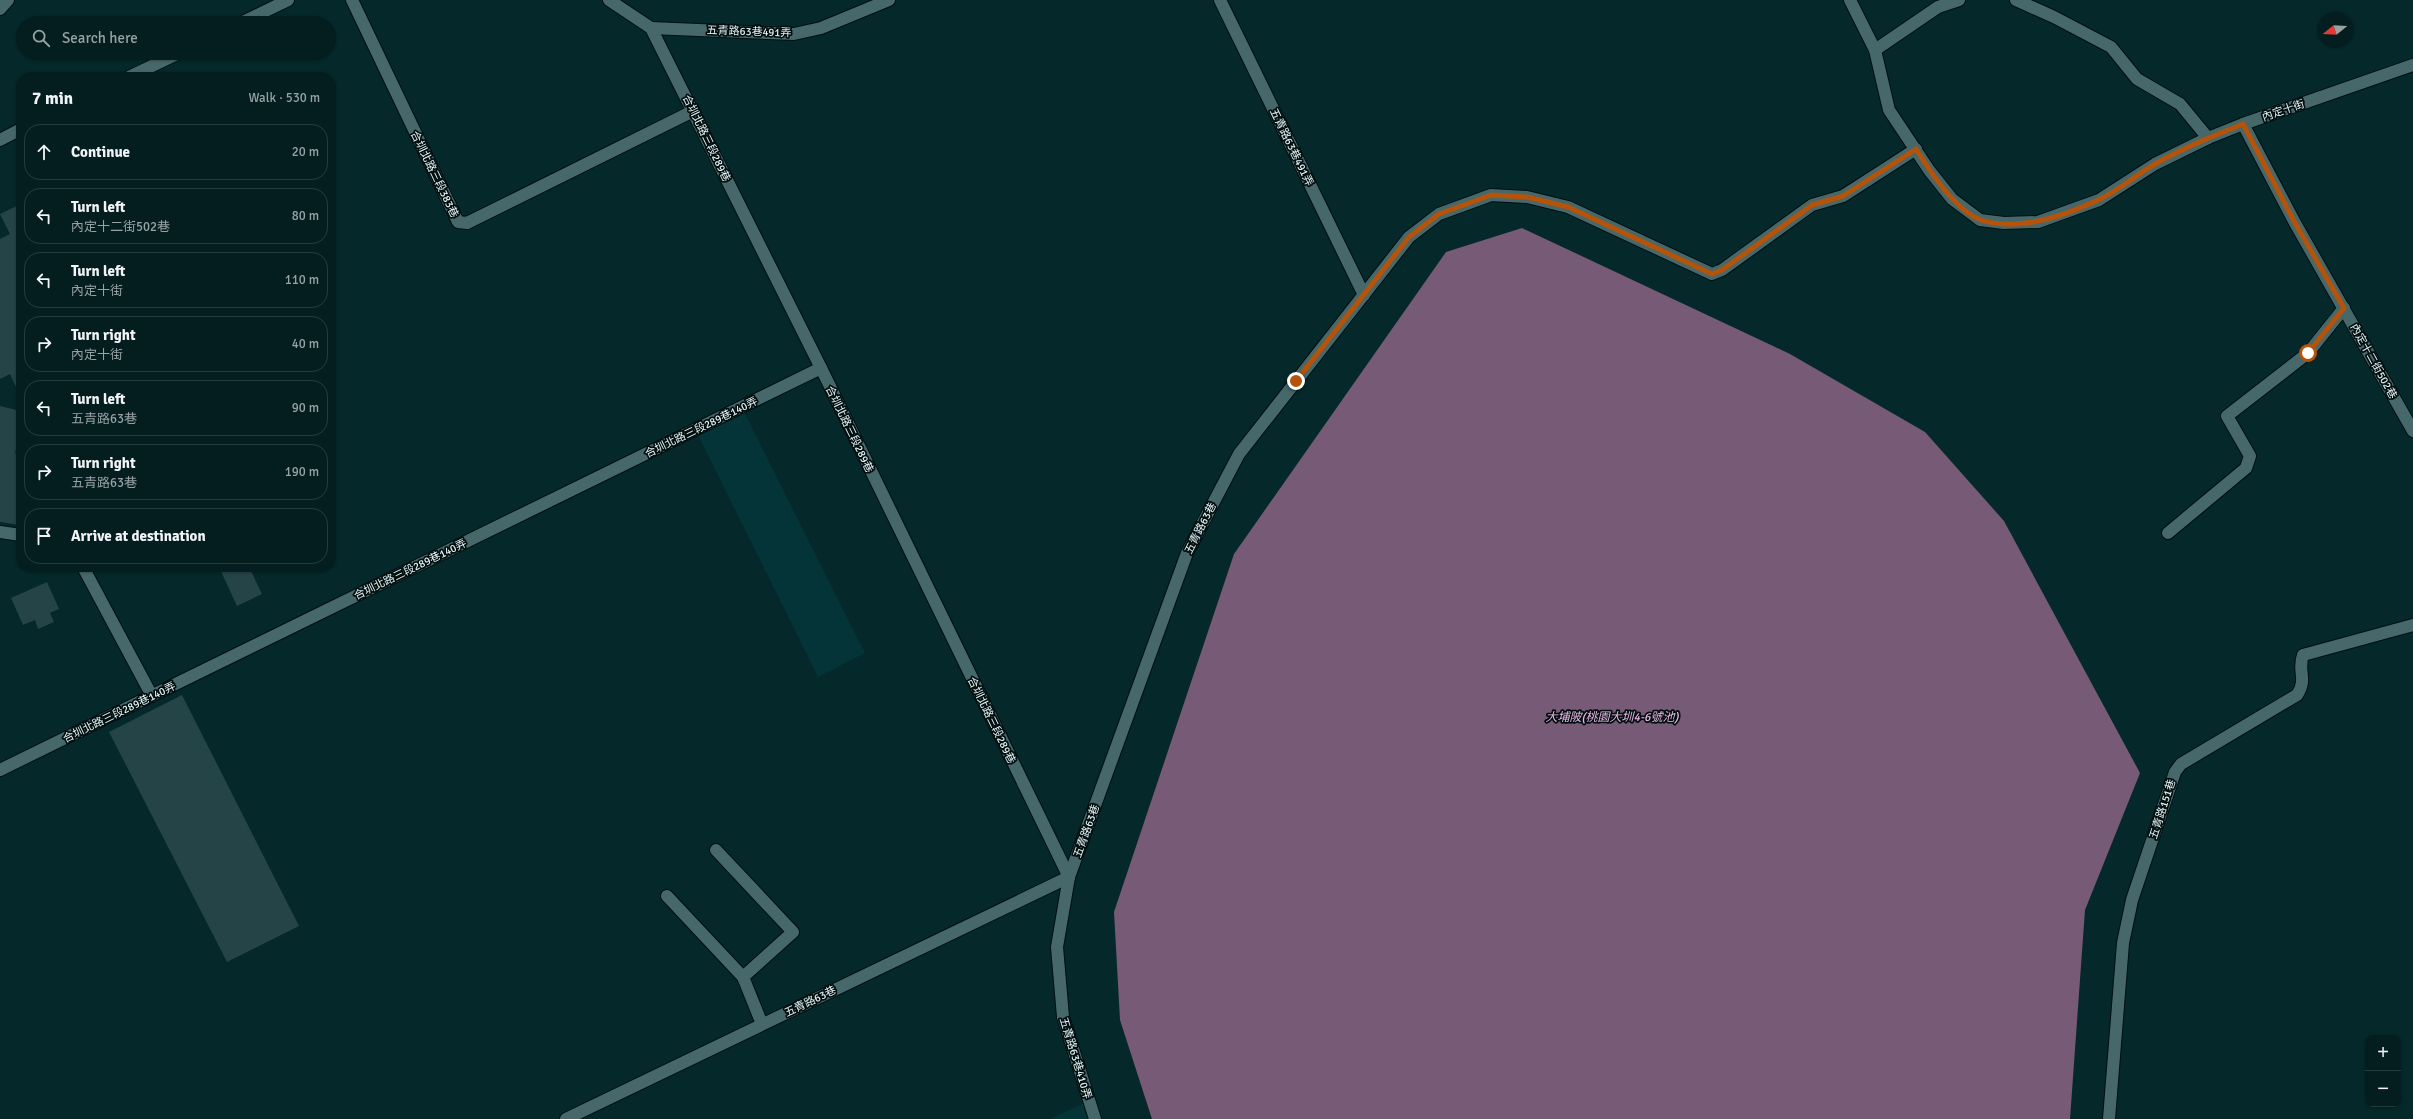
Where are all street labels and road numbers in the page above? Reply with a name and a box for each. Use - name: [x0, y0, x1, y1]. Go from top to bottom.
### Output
- street label: 五青路63巷491弄: [706, 24, 792, 39]
- street label: 合圳北路三段289巷: [680, 93, 733, 184]
- street label: 內定十街: [2260, 97, 2306, 124]
- street label: 五青路63巷491弄: [1267, 106, 1316, 188]
- street label: 合圳北路三段383巷: [408, 129, 461, 220]
- street label: 內定十二街502巷: [2348, 321, 2400, 401]
- street label: 合圳北路三段289巷: [823, 384, 876, 475]
- street label: 合圳北路三段289巷140弄: [643, 395, 760, 460]
- street label: 五青路63巷: [1182, 500, 1219, 556]
- street label: 合圳北路三段289巷140弄: [352, 537, 469, 602]
- street label: 合圳北路三段289巷: [965, 675, 1018, 766]
- street label: 合圳北路三段289巷140弄: [61, 680, 178, 745]
- street label: 五青路151巷: [2147, 778, 2178, 841]
- street label: 五青路63巷: [1071, 803, 1102, 860]
- street label: 五青路63巷: [782, 983, 838, 1020]
- street label: 五青路63巷410弄: [1057, 1016, 1094, 1101]

